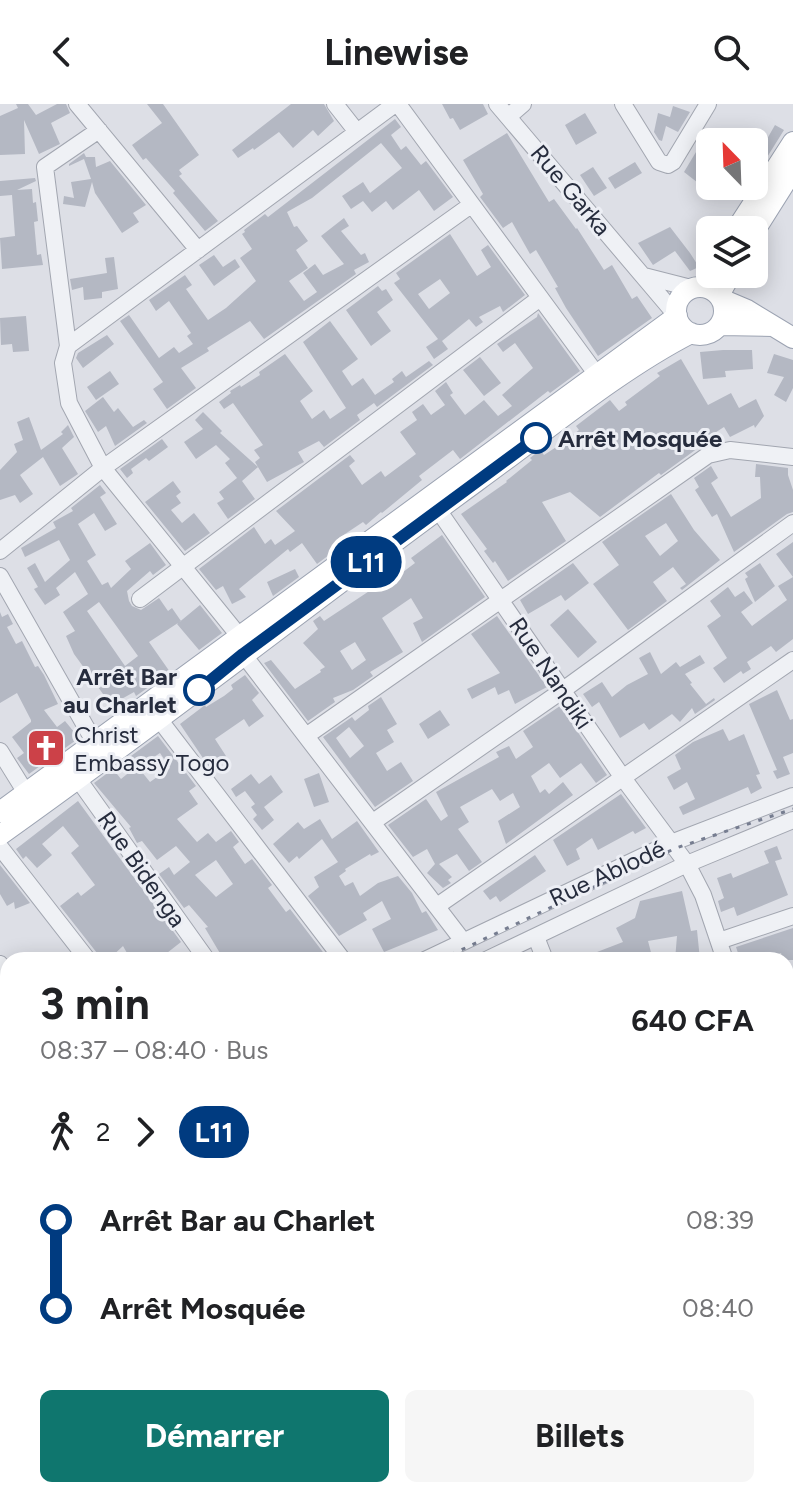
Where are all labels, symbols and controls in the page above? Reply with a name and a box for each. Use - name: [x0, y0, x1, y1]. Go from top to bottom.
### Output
- icon: back: [40, 30, 84, 74]
- icon: search: [709, 30, 753, 74]
- text: Linewise: [324, 31, 469, 74]
- north arrow: [696, 128, 768, 200]
- map controls: [696, 128, 768, 288]
- street label: Rue Garka: [525, 139, 617, 241]
- button: layers: [696, 216, 768, 288]
- marker: Arrêt Mosquée: [521, 423, 551, 453]
- place label: Arrêt Mosquée: [558, 424, 722, 453]
- line badge: L11: [320, 536, 412, 588]
- text: L11: [347, 545, 385, 579]
- street label: Rue Nandiki: [503, 612, 599, 734]
- place label: Arrêt Bar au Charlet: [63, 662, 177, 719]
- marker: Arrêt Bar au Charlet: [184, 675, 214, 705]
- place label: Christ Embassy Togo: [74, 720, 230, 777]
- church icon: Christ Embassy Togo: [25, 727, 67, 769]
- street label: Rue Bidenga: [92, 806, 192, 932]
- street label: Rue Ablodé: [545, 834, 669, 912]
- text: 3 min: [40, 977, 150, 1030]
- text: 640 CFA: [631, 1002, 754, 1039]
- text: 08:37 – 08:40 · Bus: [40, 1034, 268, 1066]
- icon: walk: [40, 1110, 84, 1154]
- icon: forward: [123, 1110, 167, 1154]
- text: L11: [195, 1115, 233, 1149]
- text: 2: [96, 1116, 111, 1148]
- text: Arrêt Bar au Charlet: [100, 1202, 375, 1239]
- text: 08:39: [686, 1204, 754, 1236]
- text: Arrêt Mosquée: [100, 1290, 305, 1327]
- text: 08:40: [682, 1292, 754, 1324]
- button: Démarrer: [40, 1390, 389, 1482]
- button: Billets: [405, 1390, 754, 1482]

